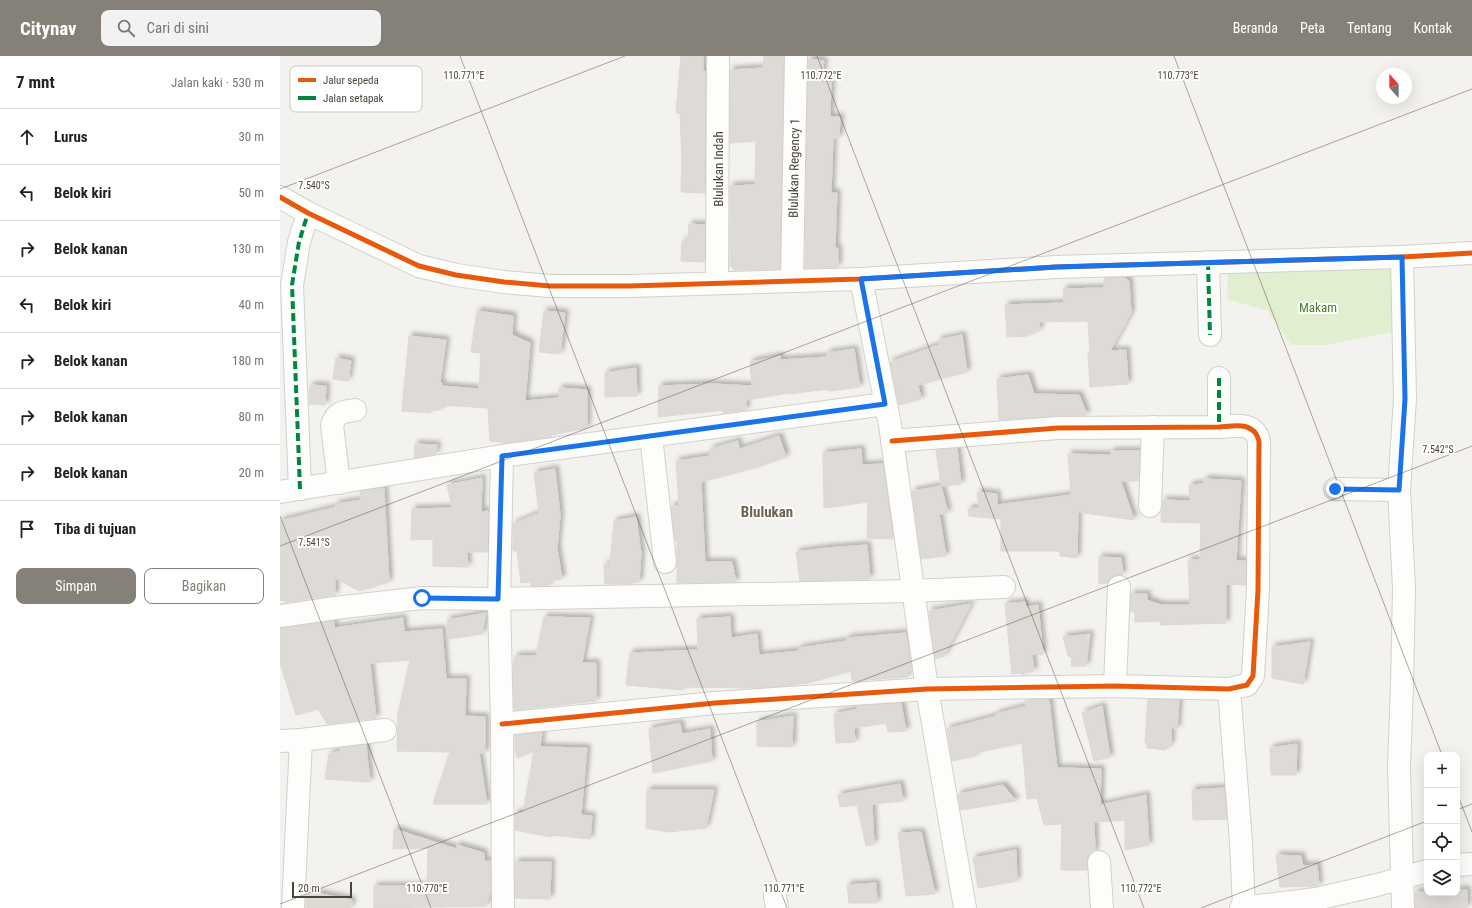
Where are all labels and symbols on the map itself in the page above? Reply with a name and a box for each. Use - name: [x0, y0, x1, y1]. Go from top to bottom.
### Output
- legend: [290, 66, 422, 112]
- north arrow: [1376, 68, 1412, 104]
- text: 110.771°E: [444, 70, 485, 81]
- text: 110.772°E: [801, 70, 842, 81]
- text: 110.773°E: [1158, 70, 1199, 81]
- text: Jalur sepeda: [323, 74, 379, 87]
- text: Jalan setapak: [323, 92, 384, 105]
- street label: Blulukan Regency 1: [786, 118, 802, 218]
- street label: Blulukan Indah: [711, 131, 726, 207]
- text: 7.540°S: [298, 180, 330, 191]
- park label: Makam: [1299, 300, 1337, 315]
- text: 7.542°S: [1422, 444, 1454, 455]
- route end: [1326, 480, 1344, 498]
- district label: Blulukan: [741, 503, 793, 521]
- text: 7.541°S: [298, 537, 330, 548]
- route start: [413, 589, 431, 607]
- scale bar: [292, 880, 352, 899]
- text: 110.770°E: [407, 883, 448, 894]
- text: 110.771°E: [764, 883, 805, 894]
- text: 110.772°E: [1121, 883, 1162, 894]

